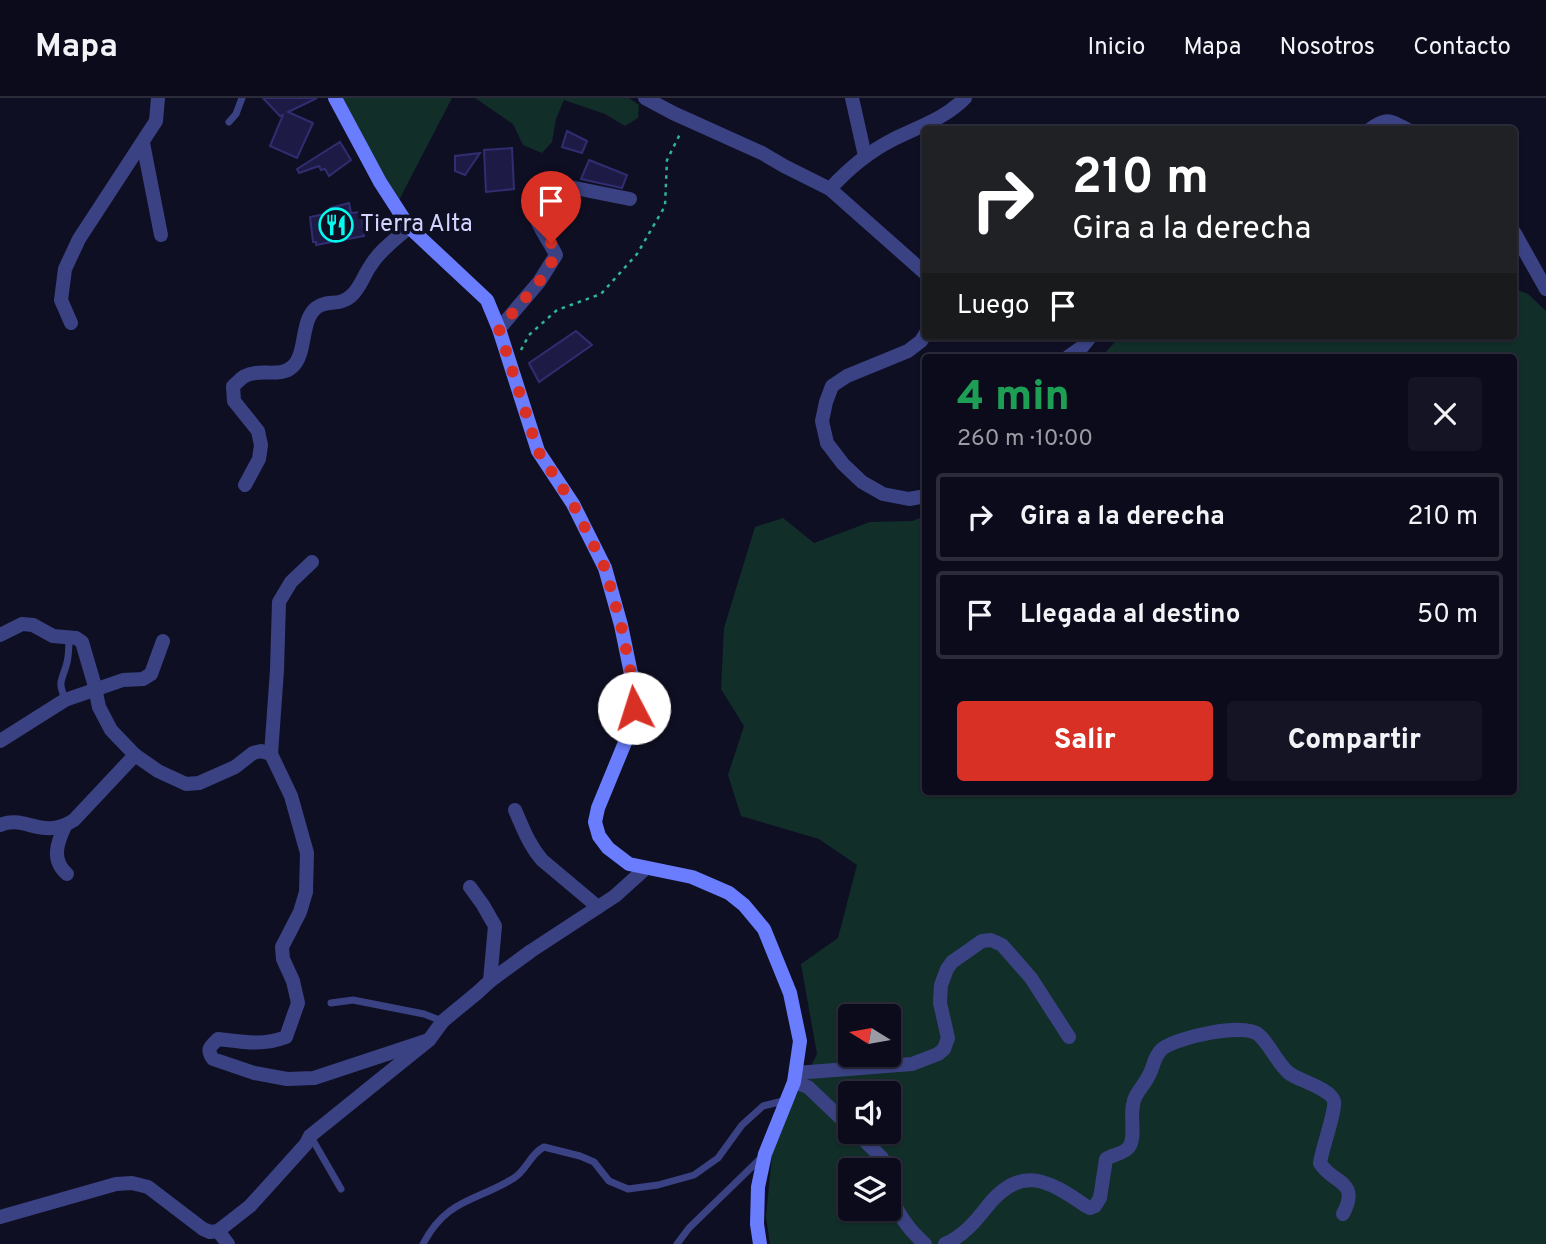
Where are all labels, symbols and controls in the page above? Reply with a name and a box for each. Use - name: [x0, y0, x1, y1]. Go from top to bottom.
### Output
- text: Mapa: [35, 27, 118, 69]
- text: Inicio: [1088, 33, 1145, 63]
- text: Mapa: [1183, 33, 1242, 63]
- text: Nosotros: [1280, 33, 1375, 63]
- text: Contacto: [1413, 33, 1511, 63]
- text: 210 m: [1072, 149, 1209, 211]
- icon: right: [957, 154, 1048, 245]
- pin: [521, 171, 581, 243]
- icon: arrive: [532, 182, 570, 220]
- restaurant icon: Tierra Alta: [317, 206, 355, 244]
- place label: Tierra Alta: [360, 210, 473, 240]
- text: Gira a la derecha: [1072, 210, 1311, 250]
- icon: arrive: [1044, 287, 1082, 325]
- text: Luego: [957, 290, 1030, 323]
- text: 4 min: [957, 372, 1070, 425]
- button: close: [1408, 377, 1482, 451]
- text: 260 m · 10:00: [957, 425, 1093, 454]
- icon: right: [961, 498, 999, 536]
- text: Gira a la derecha: [1020, 501, 1225, 534]
- text: 210 m: [1408, 501, 1478, 534]
- icon: arrive: [961, 596, 999, 634]
- text: Llegada al destino: [1020, 599, 1240, 632]
- text: 50 m: [1417, 599, 1478, 632]
- position arrow: [597, 671, 671, 745]
- button: Salir: [957, 701, 1213, 781]
- button: Compartir: [1227, 701, 1482, 781]
- north arrow: [838, 1004, 901, 1068]
- map controls: [838, 1004, 901, 1221]
- button: sound: [838, 1081, 901, 1144]
- button: layers: [838, 1158, 901, 1221]

